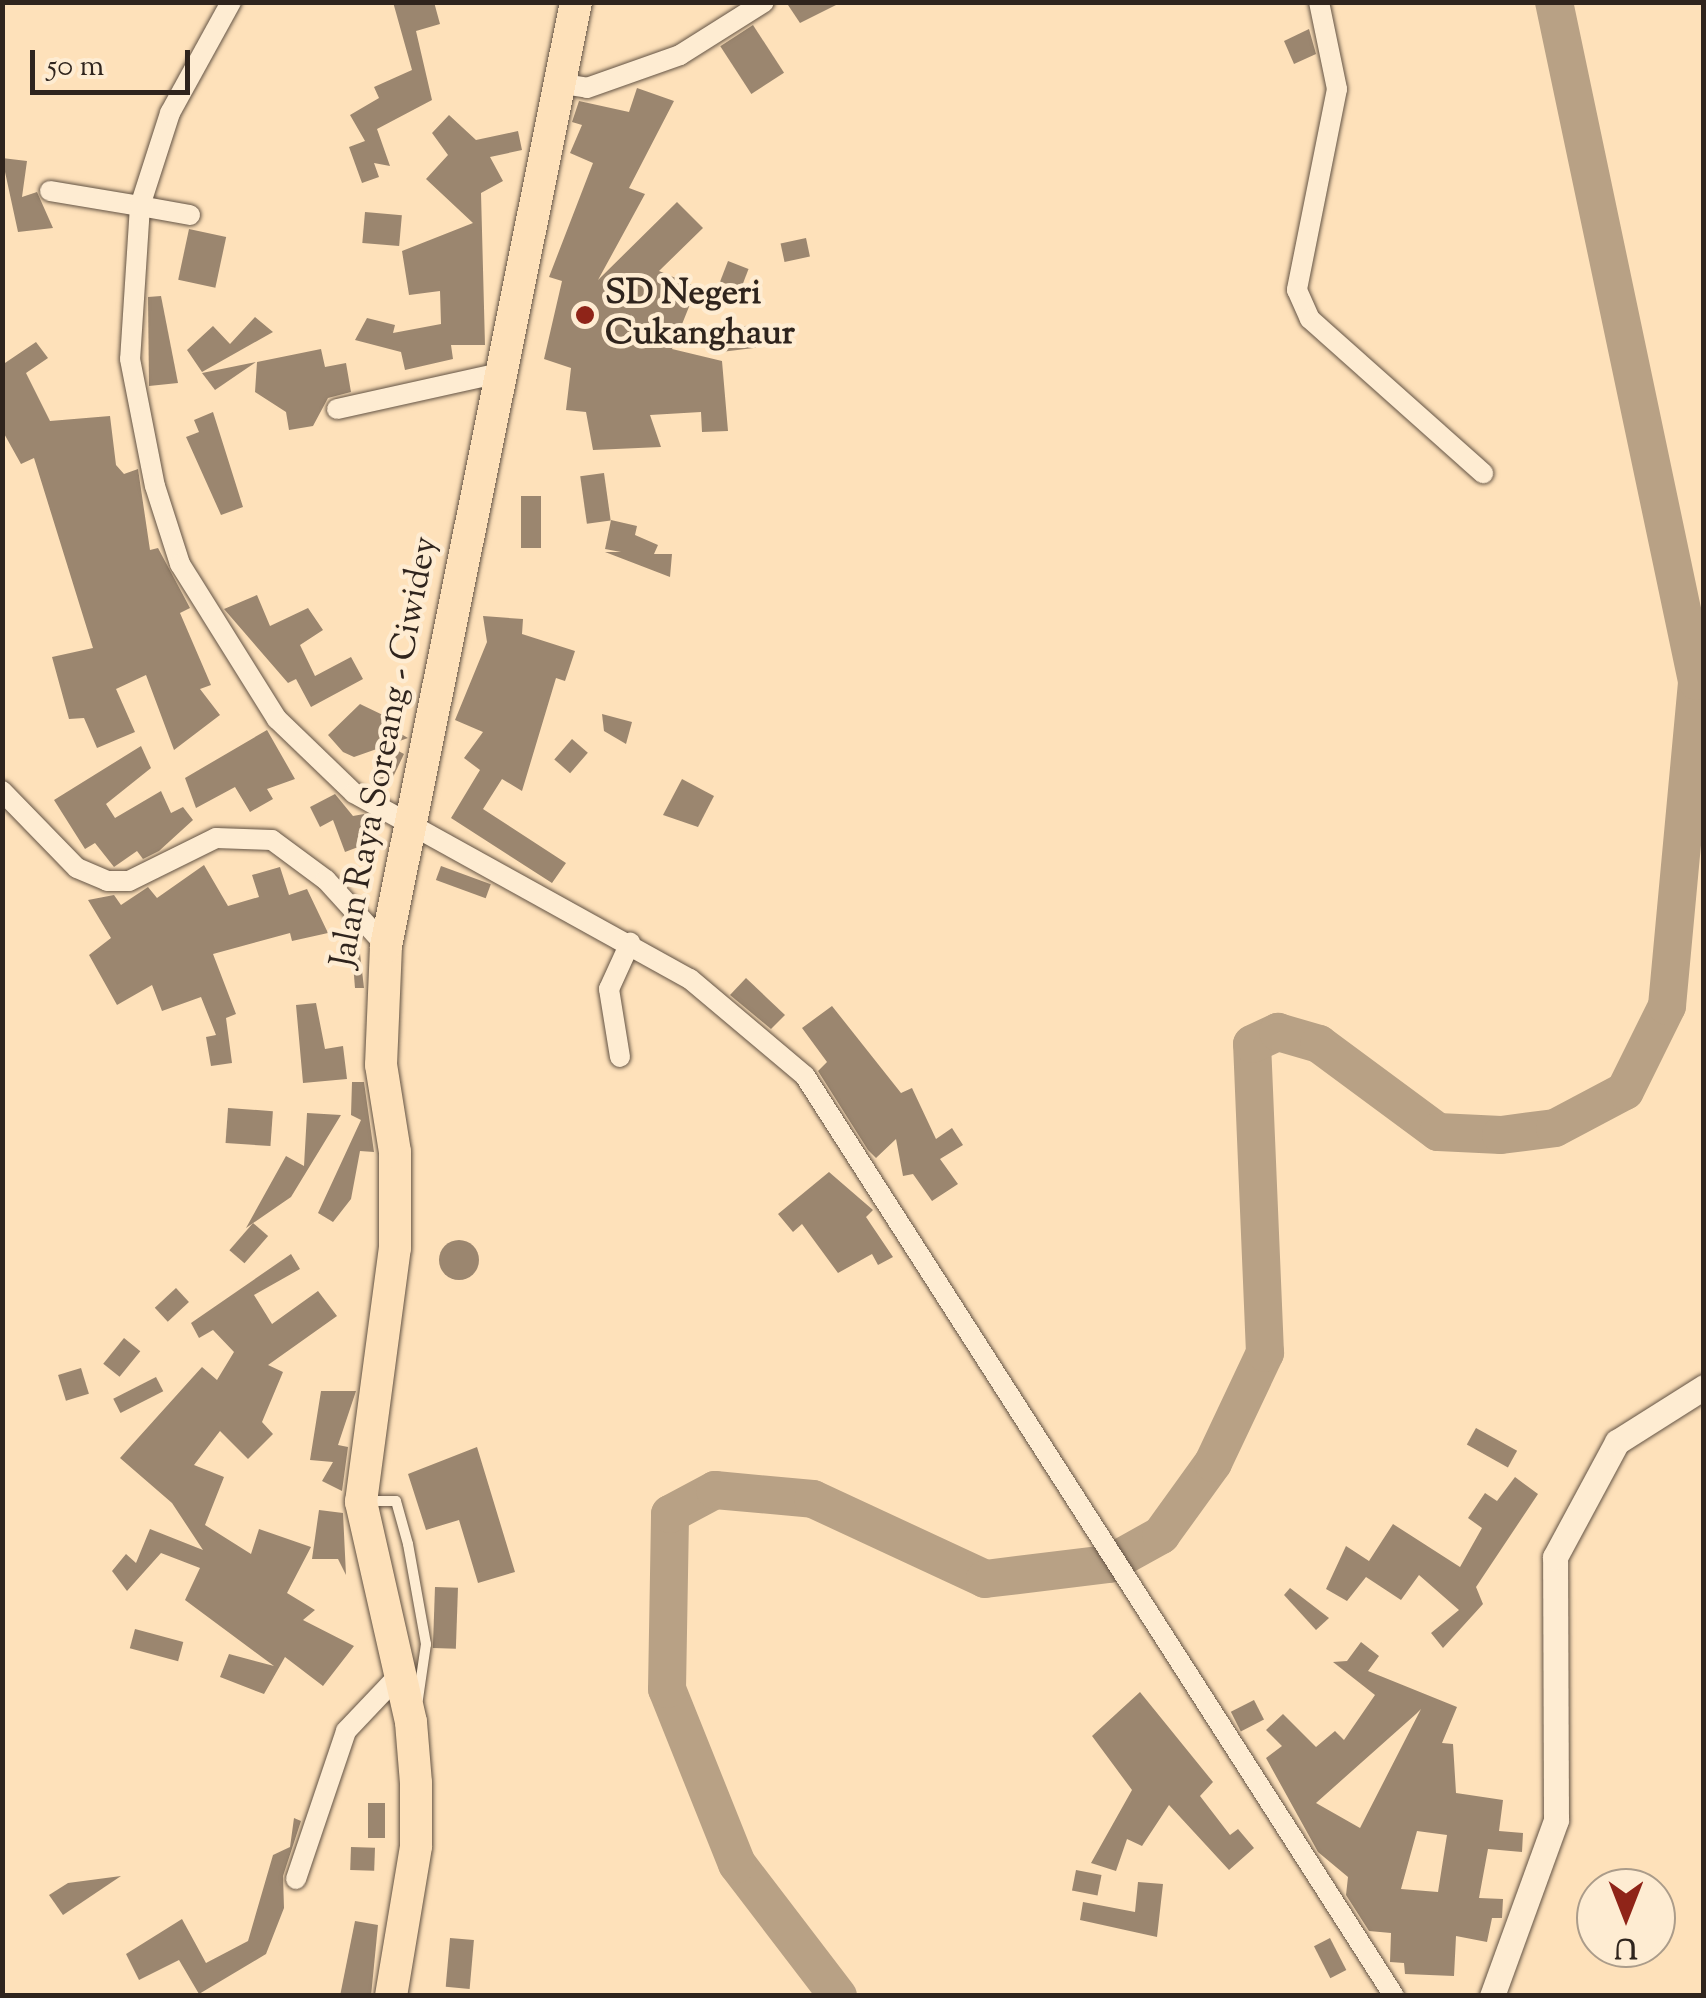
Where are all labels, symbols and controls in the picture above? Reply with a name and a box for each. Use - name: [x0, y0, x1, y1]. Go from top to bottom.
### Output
- scale bar: [35, 30, 195, 92]
- text: 50 m: [47, 46, 104, 89]
- place label: SD Negeri Cukanghaur: [605, 274, 795, 356]
- marker: SD Negeri Cukanghaur: [574, 304, 596, 326]
- street label: Jalan Raya Soreang - Ciwidey: [324, 533, 448, 971]
- north arrow: [1576, 1868, 1676, 1968]
- text: U: [1615, 1926, 1637, 1966]

